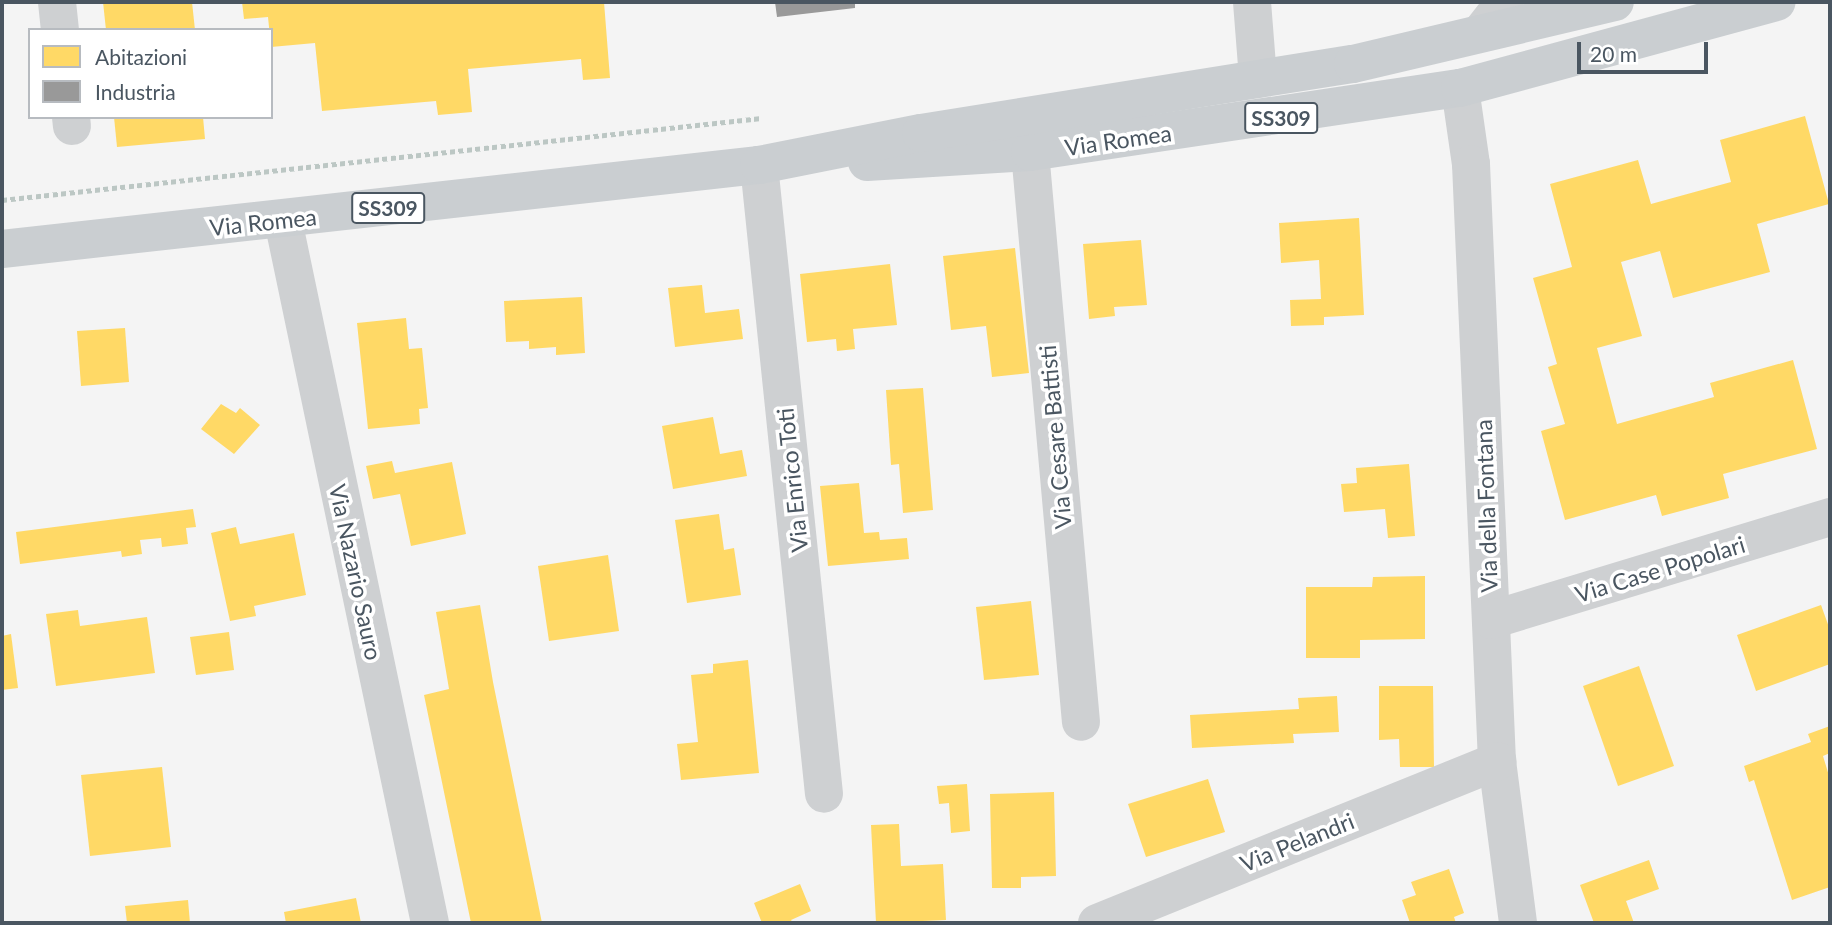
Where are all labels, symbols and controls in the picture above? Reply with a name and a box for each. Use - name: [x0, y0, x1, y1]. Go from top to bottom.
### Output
- legend: [28, 28, 273, 119]
- scale bar: [1580, 28, 1711, 72]
- text: 20 m: [1590, 41, 1637, 66]
- text: Abitazioni: [95, 44, 187, 69]
- text: Industria: [95, 79, 176, 104]
- road number: SS309: [1242, 100, 1320, 136]
- street label: Via Romea: [1063, 119, 1173, 161]
- road number: SS309: [350, 190, 426, 226]
- street label: Via Romea: [208, 203, 318, 241]
- street label: Via Cesare Battisti: [1033, 344, 1077, 530]
- street label: Via Enrico Toti: [771, 406, 813, 554]
- street label: Via della Fontana: [1469, 419, 1503, 593]
- street label: Via Nazario Sauro: [324, 481, 388, 663]
- street label: Via Case Popolari: [1572, 530, 1748, 608]
- street label: Via Pelandri: [1236, 807, 1358, 877]

